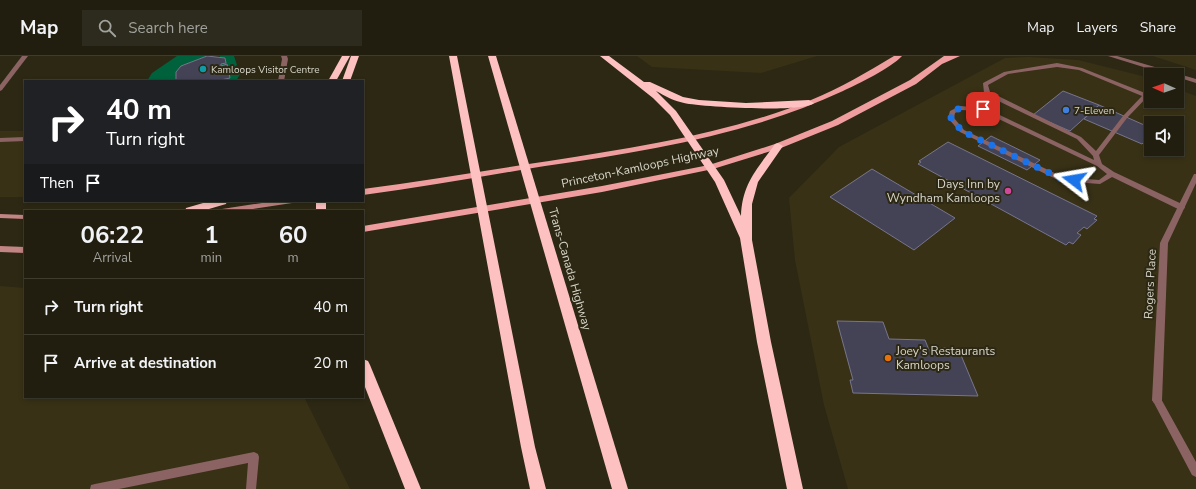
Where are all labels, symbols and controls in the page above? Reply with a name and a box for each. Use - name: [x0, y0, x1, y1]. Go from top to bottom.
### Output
- search box: [82, 10, 362, 46]
- text: Map: [20, 15, 58, 41]
- icon: search: [96, 17, 118, 39]
- text: Search here: [128, 18, 208, 38]
- text: Map: [1027, 18, 1054, 37]
- text: Layers: [1076, 18, 1118, 37]
- text: Share: [1140, 18, 1176, 37]
- place label: Kamloops Visitor Centre: [211, 63, 320, 77]
- marker: Kamloops Visitor Centre: [198, 64, 208, 74]
- north arrow: [1144, 68, 1184, 108]
- map controls: [1144, 68, 1184, 156]
- text: 40 m: [106, 91, 172, 129]
- pin: [966, 92, 1000, 126]
- icon: right: [40, 96, 92, 148]
- icon: arrive: [972, 98, 994, 120]
- place label: 7-Eleven: [1074, 104, 1114, 118]
- marker: 7-Eleven: [1061, 105, 1071, 115]
- button: sound: [1144, 116, 1184, 156]
- text: Turn right: [106, 127, 185, 151]
- street label: Princeton-Kamloops Highway: [560, 142, 721, 192]
- position arrow: [1053, 159, 1095, 201]
- icon: arrive: [82, 172, 104, 194]
- text: Then: [40, 173, 74, 193]
- place label: Days Inn by Wyndham Kamloops: [887, 176, 1001, 206]
- marker: Days Inn by Wyndham Kamloops: [1003, 186, 1013, 196]
- street label: Trans-Canada Highway: [545, 206, 595, 333]
- text: 06:22: [81, 219, 144, 251]
- text: 1: [204, 219, 219, 251]
- text: 60: [279, 219, 307, 251]
- street label: Rogers Place: [1140, 248, 1160, 320]
- text: Arrival: [93, 249, 132, 267]
- text: min: [201, 249, 222, 267]
- text: m: [287, 249, 299, 267]
- icon: right: [40, 296, 62, 318]
- text: Turn right: [74, 297, 143, 317]
- text: 40 m: [313, 297, 348, 317]
- place label: Joey's Restaurants Kamloops: [895, 343, 995, 373]
- icon: arrive: [40, 352, 62, 374]
- text: Arrive at destination: [74, 353, 217, 373]
- text: 20 m: [313, 353, 348, 373]
- marker: Joey's Restaurants Kamloops: [883, 353, 893, 363]

